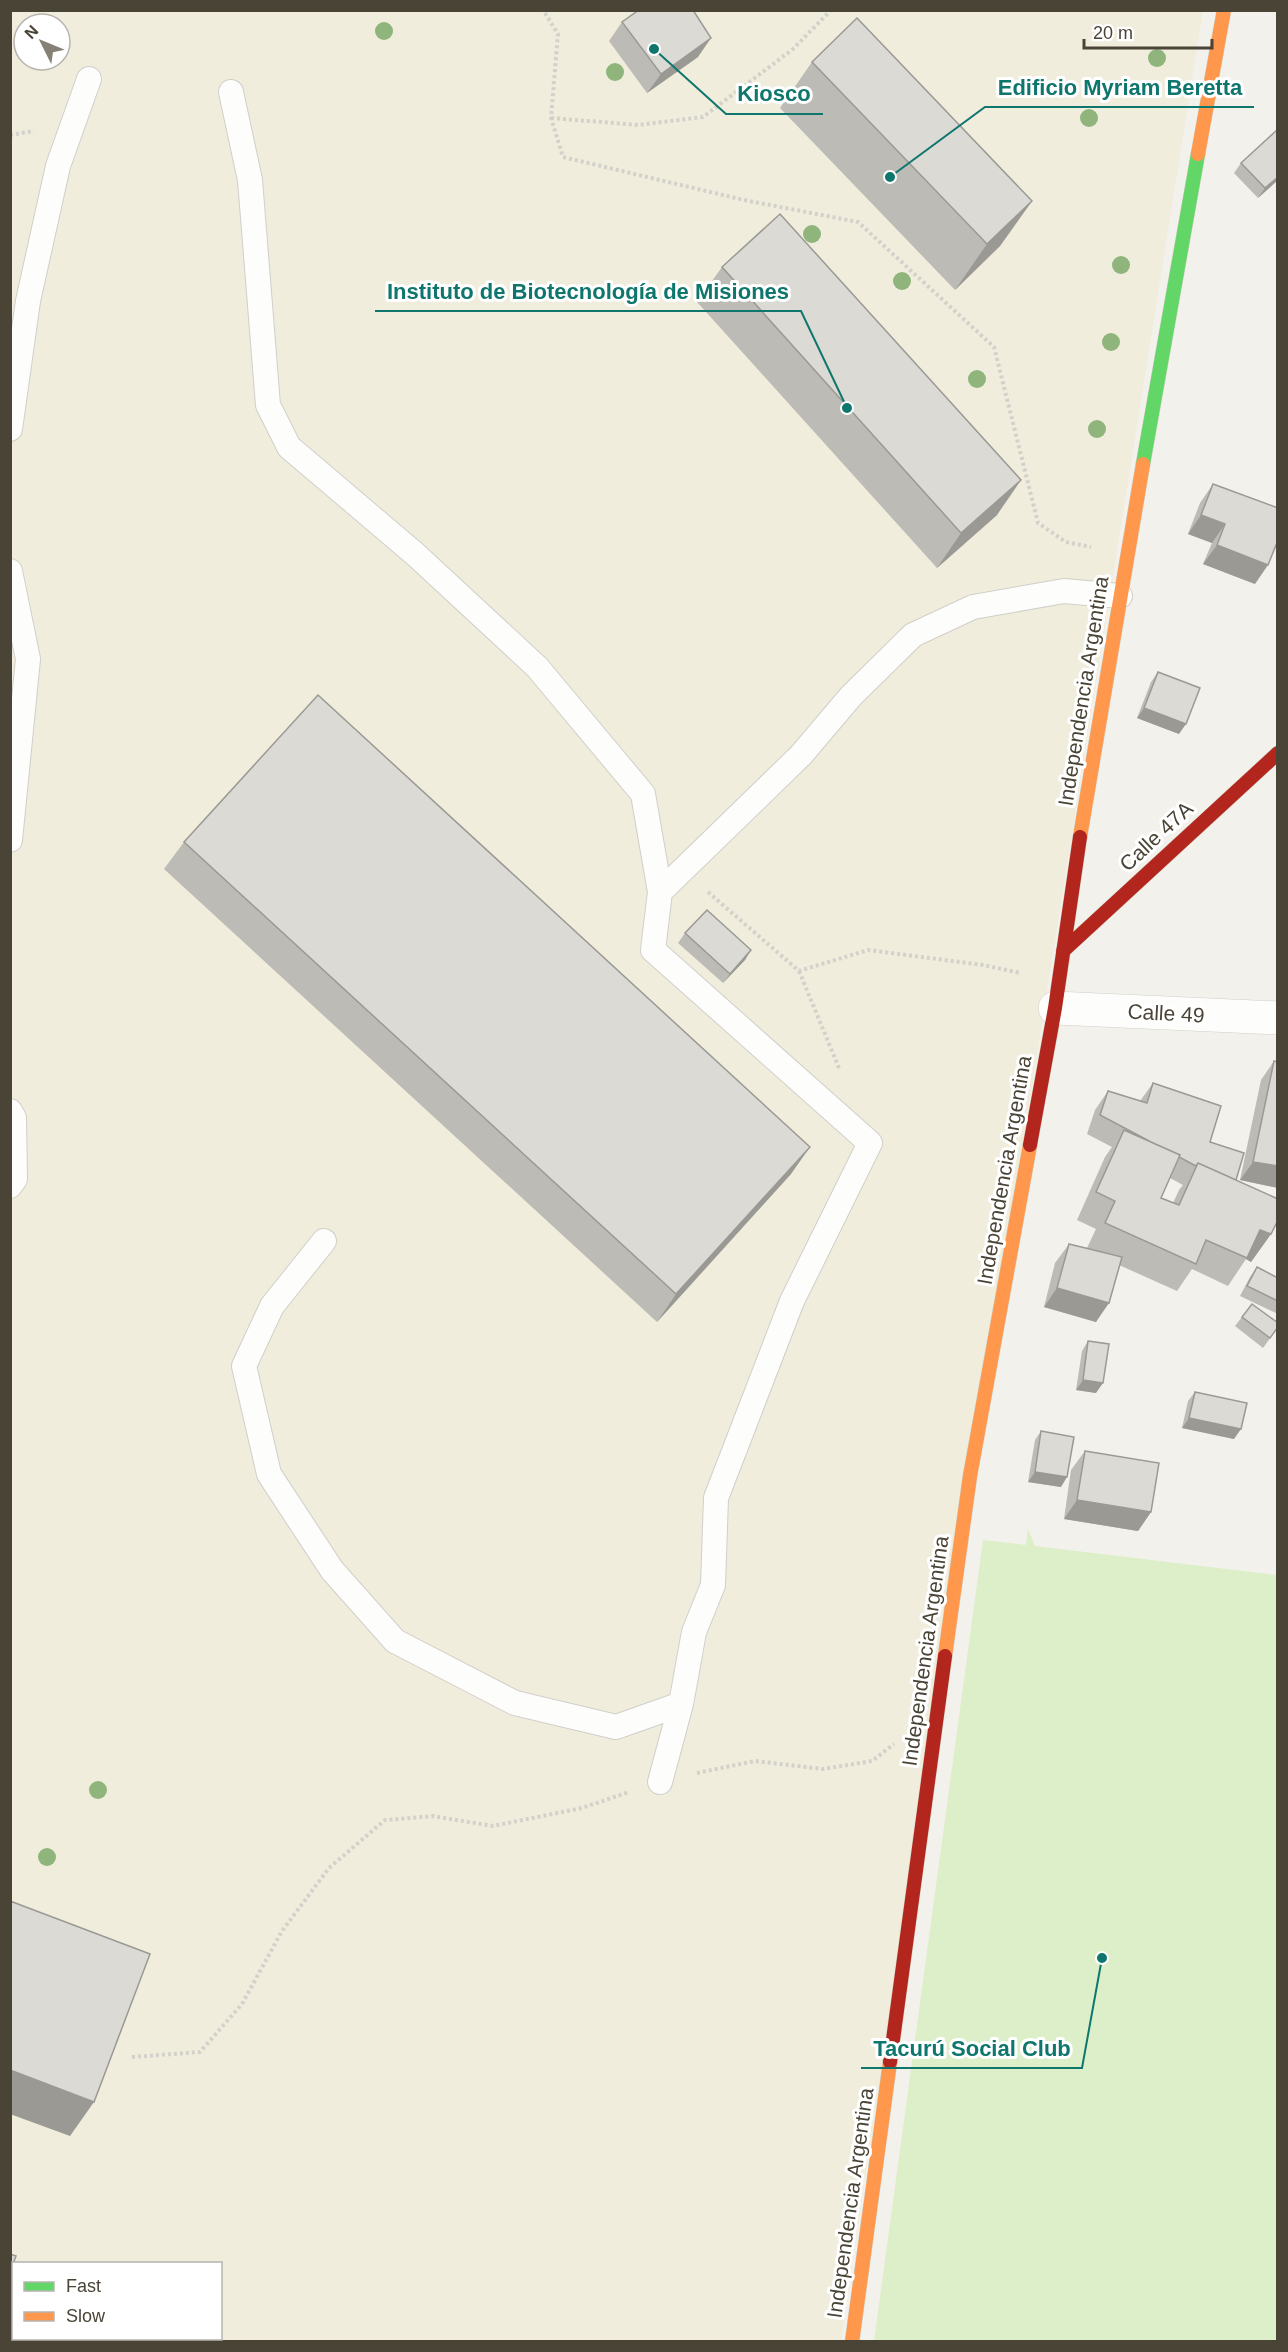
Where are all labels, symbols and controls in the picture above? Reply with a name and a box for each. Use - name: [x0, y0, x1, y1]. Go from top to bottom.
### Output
- north arrow: [12, 12, 72, 72]
- scale bar: [1084, 12, 1212, 50]
- text: N: [21, 22, 42, 42]
- text: 20 m: [1093, 23, 1133, 43]
- callout: Edificio Myriam Beretta: [985, 67, 1254, 107]
- callout: Kiosco: [726, 74, 823, 114]
- text: Edificio Myriam Beretta: [998, 75, 1243, 100]
- text: Kiosco: [737, 81, 811, 106]
- callout: Instituto de Biotecnología de Misiones: [375, 271, 801, 311]
- text: Instituto de Biotecnología de Misiones: [387, 279, 789, 304]
- street label: Independencia Argentina: [1053, 574, 1113, 808]
- street label: Calle 47A: [1115, 797, 1197, 875]
- street label: Calle 49: [1127, 999, 1205, 1027]
- street label: Independencia Argentina: [972, 1053, 1036, 1286]
- street label: Independencia Argentina: [897, 1534, 953, 1768]
- callout: Tacurú Social Club: [861, 2028, 1082, 2068]
- text: Tacurú Social Club: [873, 2036, 1071, 2061]
- street label: Independencia Argentina: [822, 2086, 878, 2320]
- legend: [12, 2262, 222, 2340]
- text: Fast: [66, 2276, 101, 2296]
- text: Slow: [66, 2306, 106, 2326]

